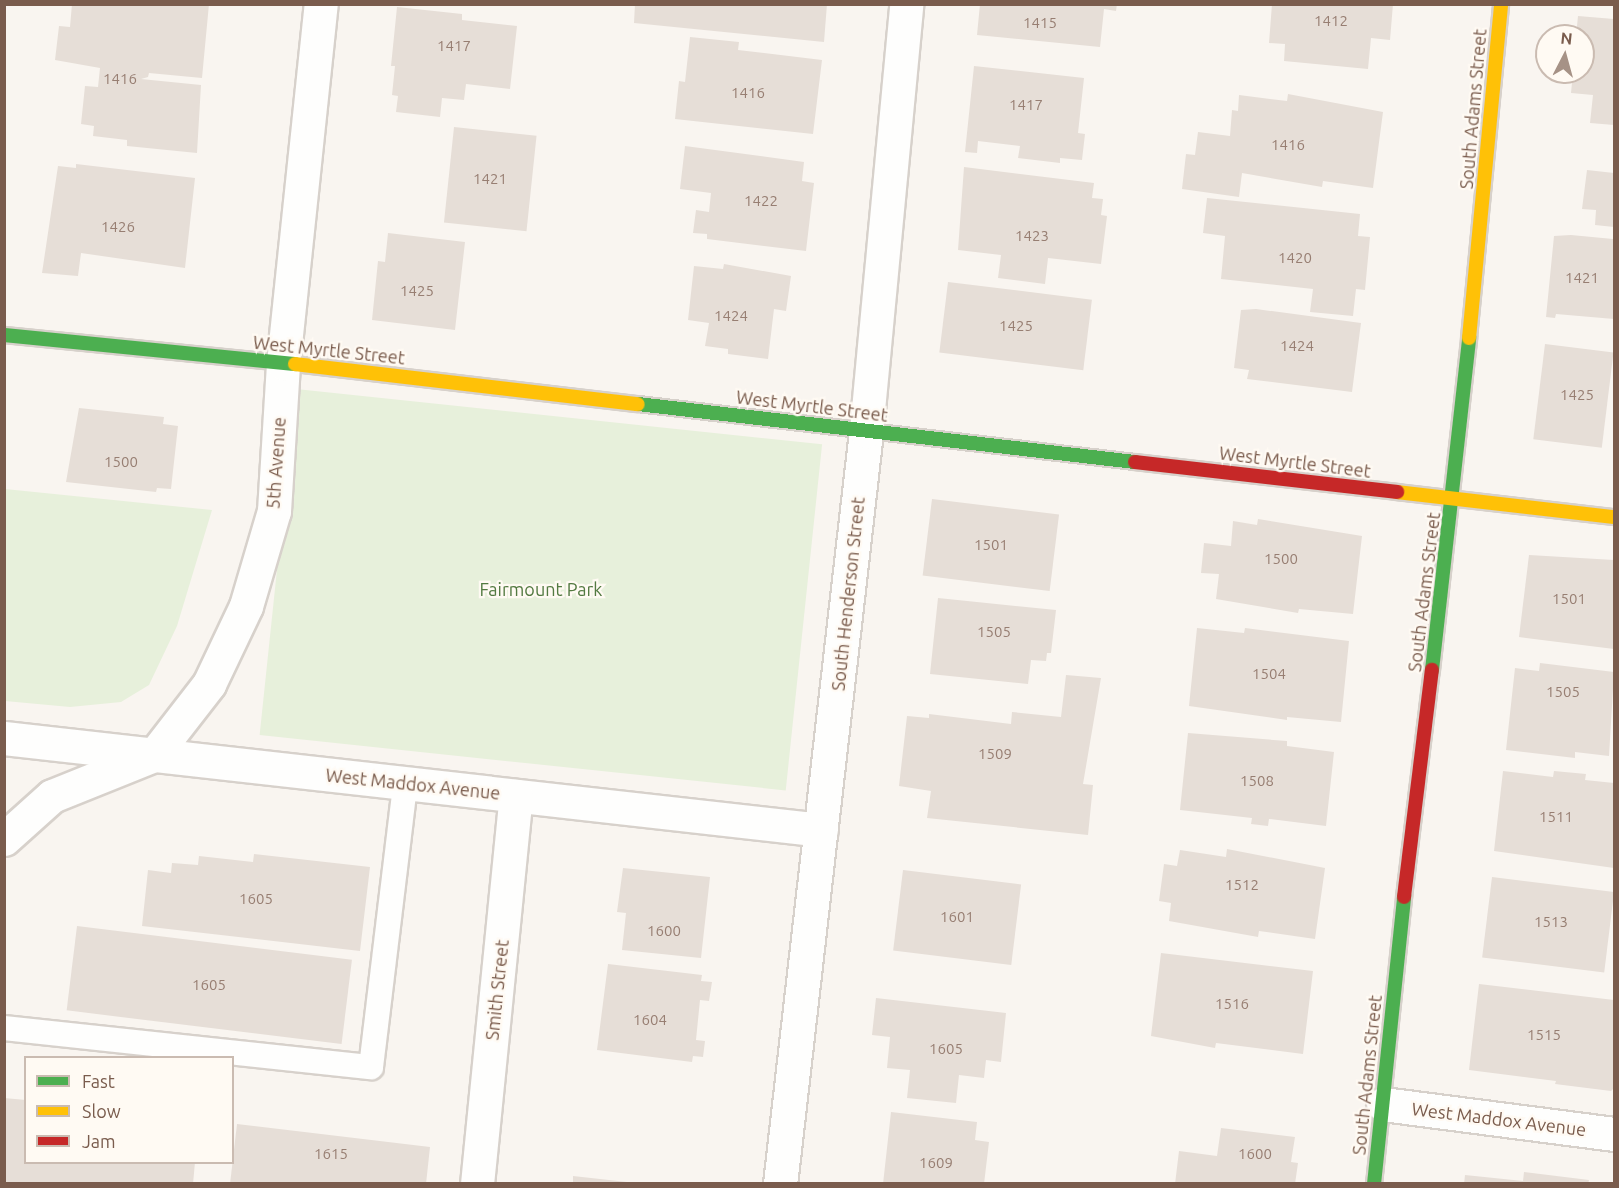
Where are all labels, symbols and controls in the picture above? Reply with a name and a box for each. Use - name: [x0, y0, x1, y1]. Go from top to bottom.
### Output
- house number: 1412: [1314, 12, 1348, 30]
- house number: 1415: [1023, 14, 1057, 32]
- north arrow: [1535, 24, 1595, 84]
- street label: South Adams Street: [1455, 28, 1491, 190]
- text: N: [1560, 29, 1574, 48]
- house number: 1417: [437, 37, 471, 55]
- house number: 1416: [103, 70, 137, 88]
- house number: 1416: [731, 84, 765, 102]
- house number: 1417: [1009, 96, 1043, 114]
- house number: 1416: [1271, 136, 1305, 154]
- house number: 1421: [473, 170, 507, 188]
- house number: 1422: [744, 192, 778, 210]
- house number: 1426: [101, 218, 135, 236]
- house number: 1423: [1015, 227, 1049, 245]
- house number: 1420: [1278, 249, 1312, 267]
- house number: 1421: [1565, 269, 1599, 287]
- house number: 1425: [400, 282, 434, 300]
- house number: 1424: [714, 307, 748, 325]
- house number: 1425: [999, 317, 1033, 335]
- street label: West Myrtle Street: [252, 331, 406, 369]
- house number: 1424: [1280, 337, 1314, 355]
- street label: West Myrtle Street: [735, 386, 889, 426]
- house number: 1425: [1560, 386, 1594, 404]
- street label: 5th Avenue: [262, 416, 290, 510]
- street label: West Myrtle Street: [1218, 442, 1372, 482]
- house number: 1500: [104, 453, 138, 471]
- street label: South Henderson Street: [827, 496, 869, 692]
- street label: South Adams Street: [1403, 511, 1445, 673]
- house number: 1501: [974, 536, 1008, 554]
- house number: 1500: [1264, 550, 1298, 568]
- park label: Fairmount Park: [480, 578, 602, 600]
- house number: 1501: [1552, 590, 1586, 608]
- house number: 1505: [977, 623, 1011, 641]
- house number: 1504: [1252, 665, 1286, 683]
- house number: 1505: [1546, 683, 1580, 701]
- house number: 1509: [978, 745, 1012, 763]
- street label: West Maddox Avenue: [325, 764, 501, 804]
- house number: 1508: [1240, 772, 1274, 790]
- house number: 1511: [1539, 808, 1573, 826]
- house number: 1512: [1225, 876, 1259, 894]
- house number: 1605: [239, 890, 273, 908]
- house number: 1601: [940, 908, 974, 926]
- house number: 1513: [1534, 913, 1568, 931]
- house number: 1600: [647, 922, 681, 940]
- street label: Smith Street: [481, 939, 513, 1041]
- house number: 1605: [192, 976, 226, 994]
- street label: South Adams Street: [1348, 994, 1386, 1156]
- house number: 1516: [1215, 995, 1249, 1013]
- house number: 1604: [633, 1011, 667, 1029]
- house number: 1515: [1527, 1026, 1561, 1044]
- house number: 1605: [929, 1040, 963, 1058]
- legend: [24, 1056, 234, 1164]
- text: Fast: [82, 1071, 115, 1091]
- street label: West Maddox Avenue: [1411, 1098, 1587, 1140]
- text: Slow: [82, 1101, 121, 1121]
- text: Jam: [82, 1131, 116, 1151]
- house number: 1615: [314, 1145, 348, 1163]
- house number: 1600: [1238, 1145, 1272, 1163]
- house number: 1609: [919, 1154, 953, 1172]

